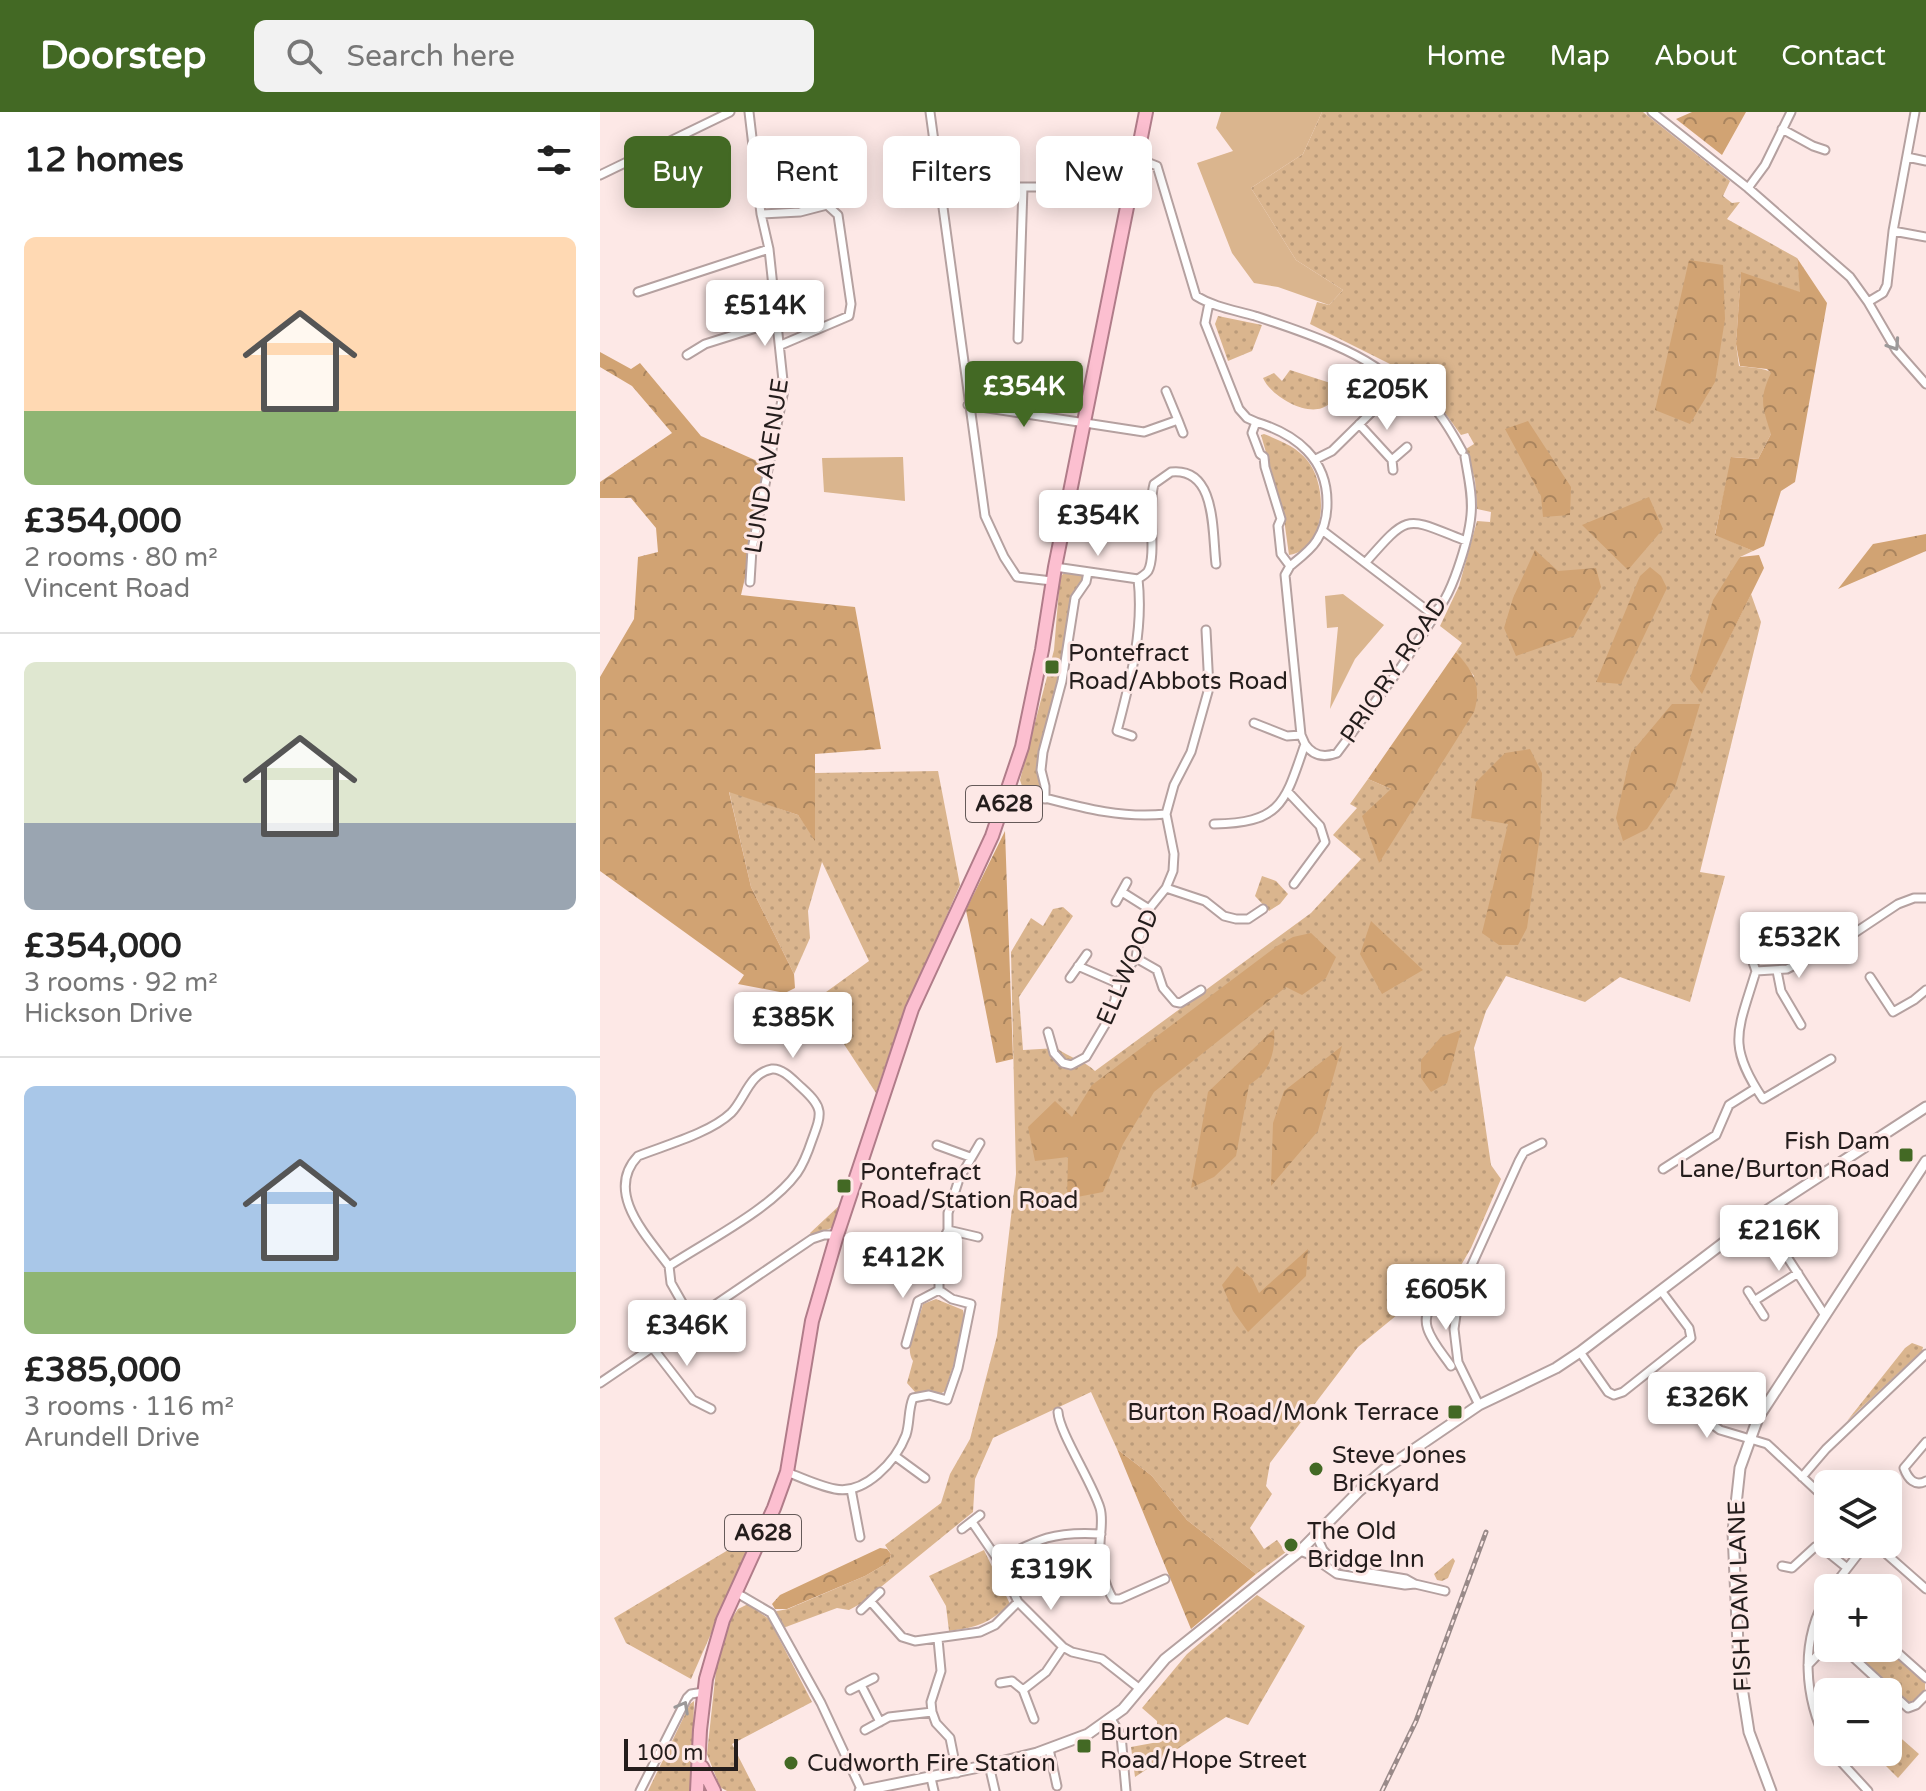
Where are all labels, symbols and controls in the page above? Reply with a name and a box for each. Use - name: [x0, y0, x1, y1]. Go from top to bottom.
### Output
- search box: [254, 20, 814, 92]
- text: Doorstep: [40, 33, 206, 79]
- icon: search: [282, 34, 326, 78]
- text: Search here: [346, 38, 515, 75]
- text: Home: [1426, 39, 1506, 73]
- text: Map: [1550, 39, 1610, 73]
- text: About: [1654, 39, 1737, 73]
- text: Contact: [1781, 39, 1886, 73]
- chip: Buy: [624, 136, 731, 208]
- chip: Rent: [747, 136, 867, 208]
- chip: Filters: [883, 136, 1020, 208]
- chip: New: [1036, 136, 1152, 208]
- icon: filters: [532, 138, 576, 182]
- text: 12 homes: [24, 140, 184, 181]
- pin: £514K: [709, 280, 821, 348]
- icon: home: [228, 289, 372, 433]
- text: £514K: [724, 290, 806, 321]
- one-way arrow: [1885, 337, 1900, 351]
- pin: £354K: [968, 361, 1080, 429]
- pin: £205K: [1331, 364, 1443, 432]
- text: £354K: [983, 371, 1065, 402]
- text: £205K: [1346, 374, 1428, 405]
- street label: LUND AVENUE: [739, 376, 795, 556]
- pin: £354K: [1042, 490, 1154, 558]
- text: £354K: [1057, 500, 1139, 531]
- text: £354,000: [24, 501, 182, 542]
- text: 2 rooms · 80 m²: [24, 542, 218, 573]
- text: Vincent Road: [24, 573, 190, 604]
- street label: PRIORY ROAD: [1334, 591, 1454, 749]
- place label: Pontefract Road/Abbots Road: [1068, 639, 1288, 696]
- marker: Pontefract Road/Abbots Road: [1043, 658, 1061, 676]
- icon: home: [228, 714, 372, 858]
- road number: A628: [966, 786, 1042, 822]
- street label: ELLWOOD: [1091, 905, 1165, 1029]
- pin: £532K: [1743, 912, 1855, 980]
- text: £532K: [1758, 922, 1840, 953]
- text: £354,000: [24, 926, 182, 967]
- text: 3 rooms · 92 m²: [24, 967, 218, 998]
- pin: £385K: [737, 992, 849, 1060]
- text: Hickson Drive: [24, 998, 193, 1029]
- text: £385K: [752, 1002, 834, 1033]
- place label: Fish Dam Lane/Burton Road: [1679, 1127, 1890, 1184]
- icon: home: [228, 1138, 372, 1282]
- marker: Fish Dam Lane/Burton Road: [1897, 1146, 1915, 1164]
- place label: Pontefract Road/Station Road: [860, 1158, 1078, 1215]
- marker: Pontefract Road/Station Road: [835, 1177, 853, 1195]
- pin: £216K: [1723, 1205, 1835, 1273]
- text: £216K: [1738, 1215, 1820, 1246]
- pin: £412K: [847, 1232, 959, 1300]
- text: £412K: [862, 1242, 944, 1273]
- pin: £605K: [1390, 1264, 1502, 1332]
- text: £605K: [1405, 1274, 1487, 1305]
- pin: £346K: [631, 1300, 743, 1368]
- text: £346K: [646, 1310, 728, 1341]
- text: £385,000: [24, 1350, 181, 1391]
- pin: £326K: [1651, 1372, 1763, 1440]
- text: £326K: [1666, 1382, 1748, 1413]
- text: 3 rooms · 116 m²: [24, 1391, 234, 1422]
- place label: Burton Road/Monk Terrace: [1127, 1398, 1439, 1427]
- marker: Burton Road/Monk Terrace: [1446, 1403, 1464, 1421]
- text: Arundell Drive: [24, 1422, 200, 1453]
- place label: Steve Jones Brickyard: [1332, 1441, 1467, 1498]
- marker: Steve Jones Brickyard: [1307, 1460, 1325, 1478]
- map controls: [1814, 1470, 1902, 1766]
- button: layers: [1814, 1470, 1902, 1558]
- street label: FISH DAM LANE: [1722, 1500, 1758, 1692]
- road number: A628: [725, 1515, 801, 1551]
- place label: The Old Bridge Inn: [1307, 1517, 1425, 1574]
- marker: The Old Bridge Inn: [1282, 1536, 1300, 1554]
- pin: £319K: [995, 1544, 1107, 1612]
- text: £319K: [1010, 1554, 1092, 1585]
- button: +: [1814, 1574, 1902, 1662]
- button: −: [1814, 1678, 1902, 1766]
- one-way arrow: [673, 1702, 689, 1716]
- place label: Burton Road/Hope Street: [1100, 1718, 1307, 1775]
- scale bar: [624, 1735, 738, 1771]
- marker: Burton Road/Hope Street: [1075, 1737, 1093, 1755]
- text: 100 m: [636, 1740, 703, 1766]
- place label: Cudworth Fire Station: [807, 1749, 1056, 1778]
- marker: Cudworth Fire Station: [782, 1754, 800, 1772]

